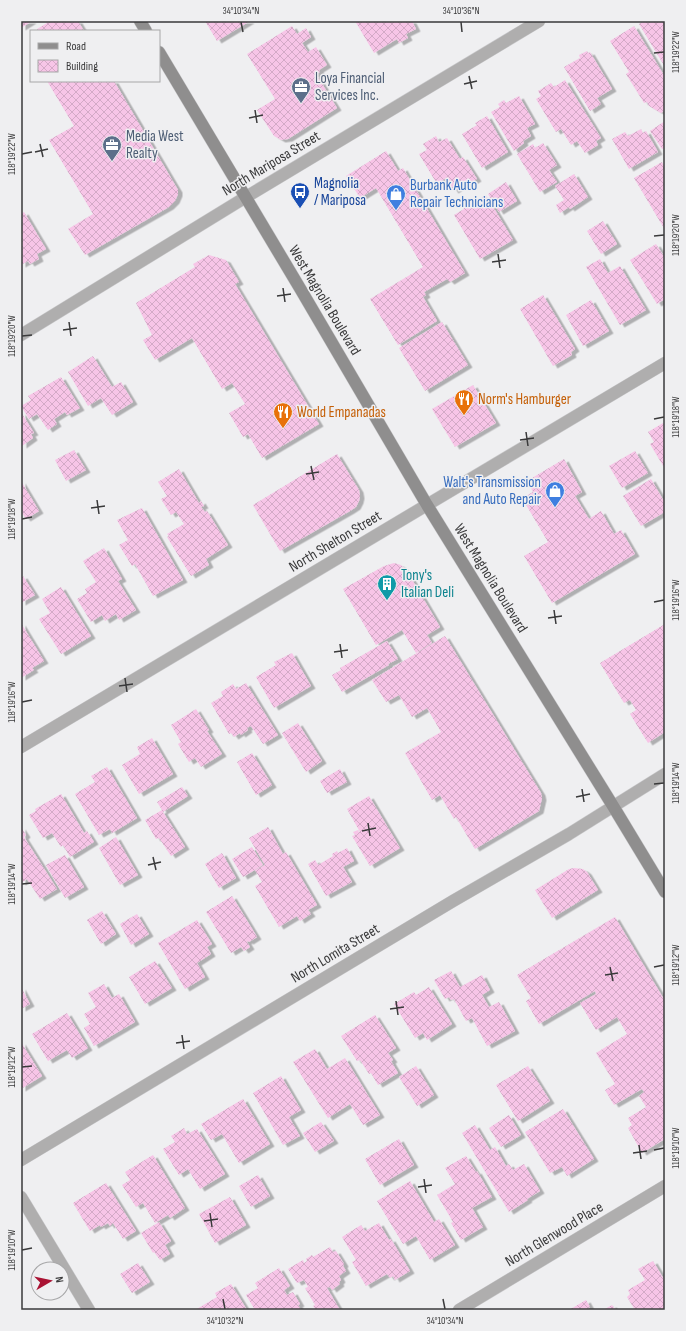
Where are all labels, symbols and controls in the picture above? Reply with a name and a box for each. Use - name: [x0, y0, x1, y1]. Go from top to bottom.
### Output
- text: 34°10'34"N: [223, 5, 259, 17]
- text: 34°10'36"N: [442, 5, 480, 17]
- legend: [30, 30, 160, 82]
- text: 118°19'22"W: [670, 31, 682, 73]
- text: Road: [66, 39, 86, 54]
- text: Building: [66, 59, 98, 74]
- place label: Loya Financial Services Inc.: [315, 69, 385, 105]
- office icon: Loya Financial Services Inc.: [290, 76, 312, 104]
- street label: North Mariposa Street: [219, 126, 324, 200]
- place label: Media West Realty: [126, 127, 184, 163]
- text: 118°19'22"W: [6, 133, 18, 175]
- office icon: Media West Realty: [101, 134, 123, 162]
- place label: Magnolia / Mariposa: [314, 174, 366, 210]
- place label: Burbank Auto Repair Technicians: [410, 176, 503, 212]
- bus stop icon: Magnolia / Mariposa: [289, 181, 311, 209]
- shop icon: Burbank Auto Repair Technicians: [385, 183, 407, 211]
- text: 118°19'20"W: [670, 214, 682, 256]
- street label: West Magnolia Boulevard: [284, 242, 365, 359]
- text: 118°19'20"W: [6, 315, 18, 357]
- restaurant icon: Norm's Hamburger: [453, 388, 475, 416]
- place label: Norm's Hamburger: [478, 390, 572, 409]
- text: 118°19'18"W: [670, 396, 682, 437]
- restaurant icon: World Empanadas: [272, 401, 294, 429]
- place label: World Empanadas: [297, 403, 386, 422]
- place label: Walt's Transmission and Auto Repair: [443, 473, 542, 509]
- shop icon: Walt's Transmission and Auto Repair: [544, 480, 566, 508]
- text: 118°19'18"W: [6, 498, 18, 539]
- street label: North Shelton Street: [286, 506, 385, 576]
- street label: West Magnolia Boulevard: [449, 520, 532, 636]
- place label: Tony's Italian Deli: [401, 566, 454, 602]
- building icon: Tony's Italian Deli: [376, 573, 398, 601]
- text: 118°19'16"W: [670, 579, 682, 621]
- text: 118°19'16"W: [6, 681, 18, 723]
- text: 118°19'14"W: [670, 762, 682, 803]
- text: 118°19'14"W: [6, 863, 18, 904]
- street label: North Lomita Street: [287, 919, 383, 987]
- text: 118°19'12"W: [670, 944, 682, 985]
- text: 118°19'12"W: [6, 1046, 18, 1087]
- text: 118°19'10"W: [670, 1127, 682, 1169]
- street label: North Glenwood Place: [502, 1198, 607, 1271]
- text: 118°19'10"W: [6, 1229, 18, 1271]
- north arrow: [30, 1261, 70, 1301]
- text: N: [53, 1276, 66, 1284]
- text: 34°10'32"N: [207, 1315, 243, 1327]
- text: 34°10'34"N: [427, 1315, 463, 1327]

